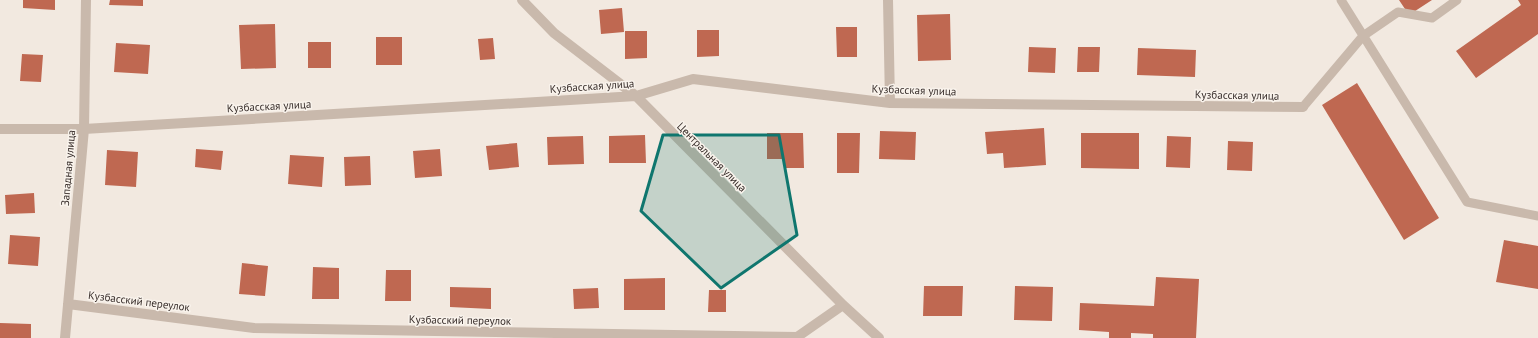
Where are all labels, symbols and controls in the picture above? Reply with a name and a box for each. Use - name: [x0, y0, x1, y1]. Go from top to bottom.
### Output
- street label: Кузбасская улица: [549, 76, 635, 96]
- street label: Кузбасская улица: [871, 82, 957, 98]
- street label: Кузбасская улица: [1195, 87, 1279, 103]
- street label: Кузбасская улица: [226, 97, 312, 115]
- street label: Центральная улица: [674, 119, 750, 195]
- street label: Западная улица: [58, 129, 78, 207]
- street label: Кузбасский переулок: [87, 288, 191, 314]
- street label: Кузбасский переулок: [409, 312, 512, 328]

